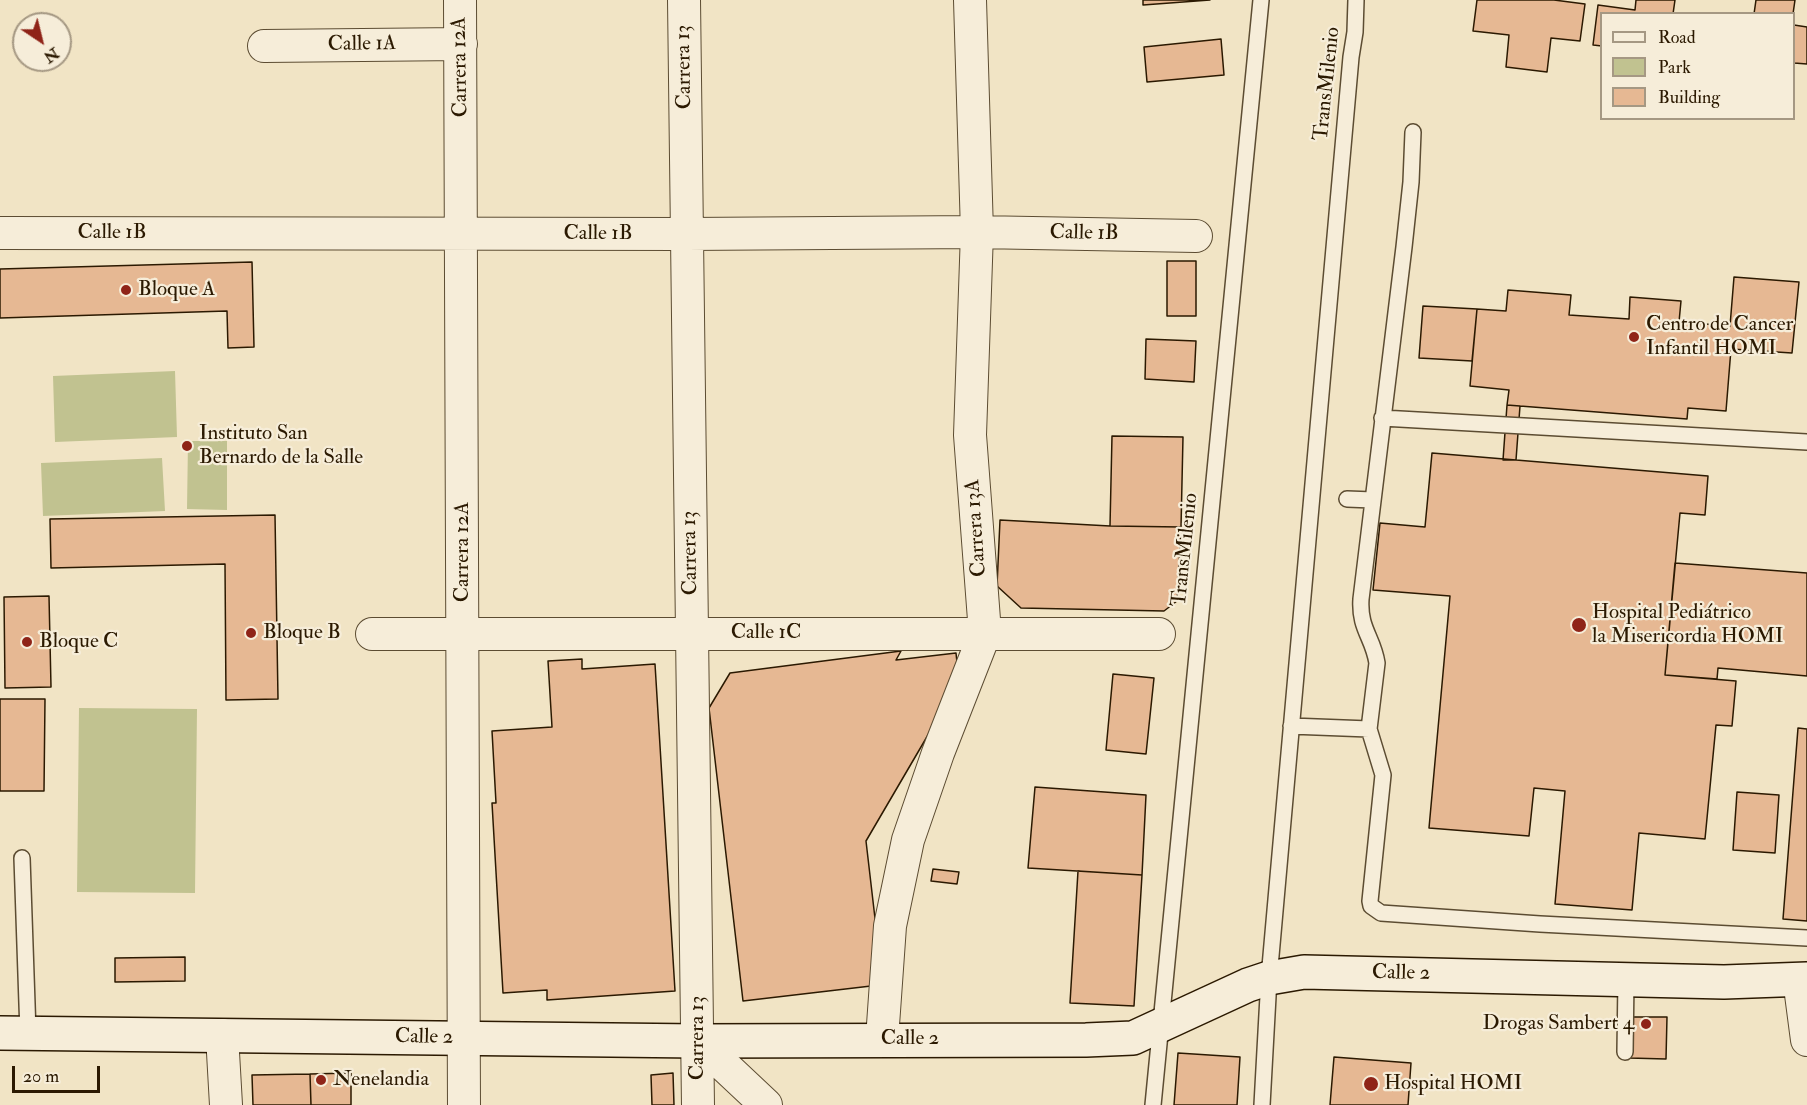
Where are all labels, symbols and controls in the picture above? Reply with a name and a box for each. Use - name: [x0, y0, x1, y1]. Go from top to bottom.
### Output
- north arrow: [12, 12, 72, 72]
- legend: [1600, 12, 1795, 120]
- street label: Carrera 12A: [448, 16, 474, 118]
- street label: Carrera 13: [672, 24, 698, 110]
- street label: TransMilenio: [1310, 26, 1346, 142]
- text: Road: [1658, 26, 1696, 49]
- street label: Calle 1A: [327, 32, 397, 58]
- text: N: [40, 43, 63, 67]
- text: Park: [1658, 56, 1691, 79]
- text: Building: [1658, 86, 1720, 109]
- street label: Calle 1B: [77, 220, 147, 246]
- street label: Calle 1B: [563, 221, 633, 247]
- street label: Calle 1B: [1049, 221, 1119, 247]
- place label: Bloque A: [138, 277, 215, 303]
- marker: Bloque A: [119, 283, 133, 297]
- place label: Centro de Cancer Infantil HOMI: [1646, 312, 1793, 362]
- marker: Centro de Cancer Infantil HOMI: [1627, 330, 1641, 344]
- place label: Instituto San Bernardo de la Salle: [199, 421, 363, 471]
- marker: Instituto San Bernardo de la Salle: [180, 439, 194, 453]
- street label: Carrera 13A: [961, 478, 993, 578]
- street label: TransMilenio: [1168, 492, 1204, 608]
- street label: Carrera 12A: [450, 502, 476, 602]
- street label: Carrera 13: [678, 510, 704, 596]
- place label: Hospital Pediátrico la Misericordia HOMI: [1592, 600, 1784, 650]
- marker: Hospital Pediátrico la Misericordia HOMI: [1570, 616, 1588, 634]
- place label: Bloque B: [263, 620, 341, 646]
- street label: Calle 1C: [731, 620, 801, 646]
- marker: Bloque B: [244, 626, 258, 640]
- place label: Bloque C: [39, 629, 118, 655]
- marker: Bloque C: [20, 635, 34, 649]
- street label: Calle 2: [1372, 961, 1430, 987]
- street label: Carrera 13: [685, 996, 711, 1080]
- place label: Drogas Sambert 4: [1482, 1011, 1634, 1037]
- marker: Drogas Sambert 4: [1639, 1017, 1653, 1031]
- street label: Calle 2: [395, 1025, 453, 1051]
- street label: Calle 2: [881, 1026, 939, 1052]
- scale bar: [15, 1054, 104, 1092]
- text: 20 m: [23, 1065, 59, 1088]
- place label: Nenelandia: [333, 1067, 429, 1093]
- place label: Hospital HOMI: [1384, 1071, 1522, 1097]
- marker: Nenelandia: [314, 1073, 328, 1087]
- marker: Hospital HOMI: [1362, 1075, 1380, 1093]

